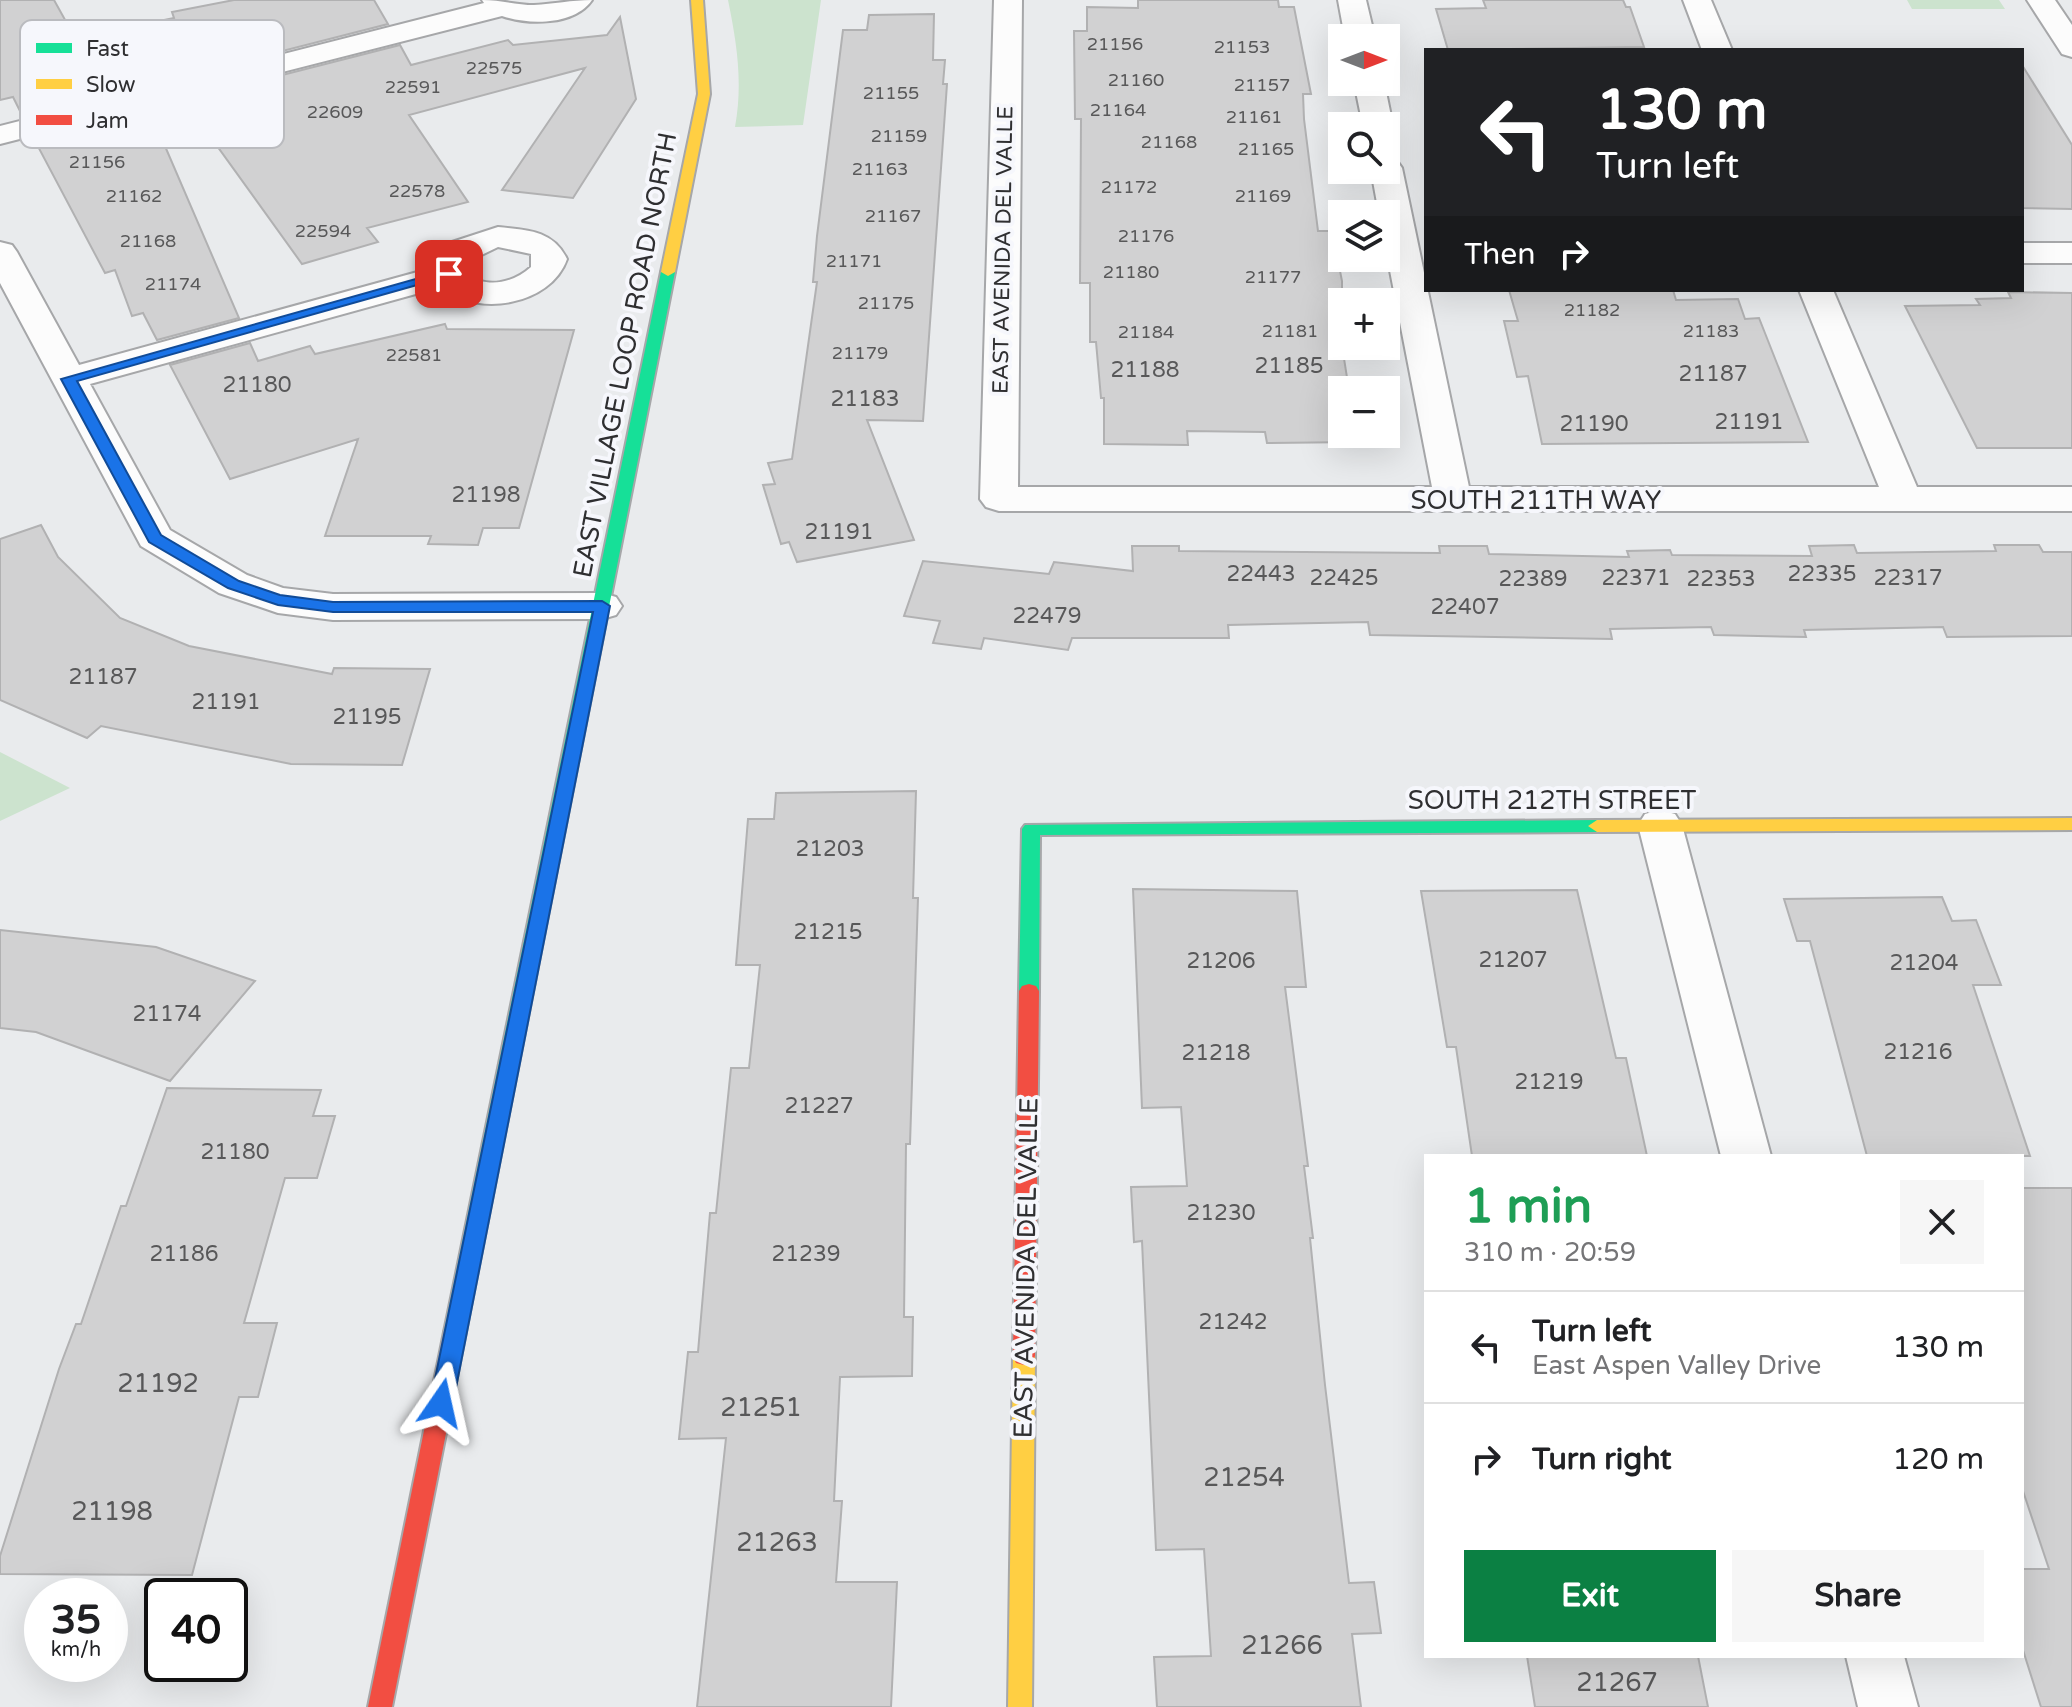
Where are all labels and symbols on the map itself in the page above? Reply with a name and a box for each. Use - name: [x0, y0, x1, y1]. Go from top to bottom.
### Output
- legend: [20, 20, 284, 148]
- north arrow: [1328, 24, 1400, 96]
- house number: 21156: [1087, 33, 1143, 55]
- text: Fast: [86, 36, 129, 62]
- house number: 21153: [1214, 36, 1270, 58]
- house number: 22575: [466, 57, 522, 79]
- house number: 21160: [1108, 69, 1164, 91]
- text: Slow: [86, 72, 136, 98]
- house number: 21157: [1234, 74, 1290, 96]
- house number: 22591: [385, 76, 441, 98]
- house number: 21155: [863, 82, 919, 104]
- house number: 21164: [1090, 99, 1146, 121]
- house number: 22609: [307, 101, 363, 123]
- street label: EAST AVENIDA DEL VALLE: [987, 106, 1019, 394]
- house number: 21161: [1226, 106, 1282, 128]
- text: Jam: [86, 108, 129, 134]
- house number: 21159: [871, 125, 927, 147]
- street label: EAST VILLAGE LOOP ROAD NORTH: [567, 130, 683, 580]
- house number: 21168: [1141, 131, 1197, 153]
- house number: 21165: [1238, 138, 1294, 160]
- house number: 21156: [69, 151, 125, 173]
- house number: 21163: [852, 158, 908, 180]
- house number: 21172: [1101, 176, 1157, 198]
- house number: 22578: [389, 180, 445, 202]
- house number: 21162: [106, 185, 162, 207]
- house number: 21169: [1235, 185, 1291, 207]
- house number: 21167: [865, 205, 921, 227]
- house number: 22594: [295, 220, 351, 242]
- house number: 21176: [1118, 225, 1174, 247]
- house number: 21168: [120, 230, 176, 252]
- pin: [415, 240, 483, 308]
- house number: 21171: [826, 250, 882, 272]
- house number: 21180: [1103, 261, 1159, 283]
- house number: 21177: [1245, 266, 1301, 288]
- house number: 21174: [145, 273, 201, 295]
- house number: 21175: [858, 292, 914, 314]
- house number: 21182: [1564, 299, 1620, 321]
- house number: 21181: [1262, 320, 1318, 342]
- house number: 21183: [1683, 320, 1739, 342]
- house number: 21184: [1118, 321, 1174, 343]
- house number: 21179: [832, 342, 888, 364]
- house number: 22581: [386, 344, 442, 366]
- house number: 21185: [1254, 353, 1324, 379]
- house number: 21188: [1110, 357, 1180, 383]
- house number: 21187: [1678, 361, 1748, 387]
- house number: 21180: [222, 372, 292, 398]
- house number: 21183: [830, 386, 900, 412]
- house number: 21191: [1714, 409, 1784, 435]
- house number: 21190: [1559, 411, 1629, 437]
- house number: 21198: [451, 482, 521, 508]
- street label: SOUTH 211TH WAY: [1410, 485, 1662, 516]
- house number: 21191: [804, 519, 874, 545]
- house number: 22443: [1226, 561, 1296, 587]
- house number: 22335: [1787, 561, 1857, 587]
- house number: 22425: [1309, 565, 1379, 591]
- house number: 22371: [1601, 565, 1671, 591]
- house number: 22317: [1873, 565, 1943, 591]
- house number: 22389: [1498, 566, 1568, 592]
- house number: 22353: [1686, 566, 1756, 592]
- house number: 22407: [1430, 594, 1500, 620]
- house number: 22479: [1012, 603, 1082, 629]
- house number: 21187: [68, 664, 138, 690]
- house number: 21191: [191, 689, 261, 715]
- house number: 21195: [332, 704, 402, 730]
- street label: SOUTH 212TH STREET: [1408, 785, 1697, 816]
- house number: 21203: [795, 836, 865, 862]
- house number: 21215: [793, 919, 863, 945]
- house number: 21207: [1478, 947, 1548, 973]
- house number: 21206: [1186, 948, 1256, 974]
- house number: 21204: [1889, 950, 1959, 976]
- house number: 21174: [132, 1001, 202, 1027]
- house number: 21216: [1883, 1039, 1953, 1065]
- house number: 21218: [1181, 1040, 1251, 1066]
- house number: 21219: [1514, 1069, 1584, 1095]
- house number: 21227: [784, 1093, 854, 1119]
- street label: EAST AVENIDA DEL VALLE: [1008, 1097, 1044, 1439]
- house number: 21180: [200, 1139, 270, 1165]
- house number: 21230: [1186, 1200, 1256, 1226]
- house number: 21186: [149, 1241, 219, 1267]
- house number: 21239: [771, 1241, 841, 1267]
- house number: 21242: [1198, 1309, 1268, 1335]
- position arrow: [399, 1361, 483, 1445]
- house number: 21192: [117, 1368, 199, 1399]
- house number: 21251: [720, 1392, 802, 1423]
- house number: 21254: [1203, 1462, 1285, 1493]
- house number: 21198: [71, 1496, 153, 1527]
- house number: 21263: [736, 1527, 818, 1558]
- speed limit sign: 40: [144, 1578, 248, 1682]
- house number: 21266: [1241, 1630, 1323, 1661]
- house number: 21267: [1576, 1667, 1658, 1698]

